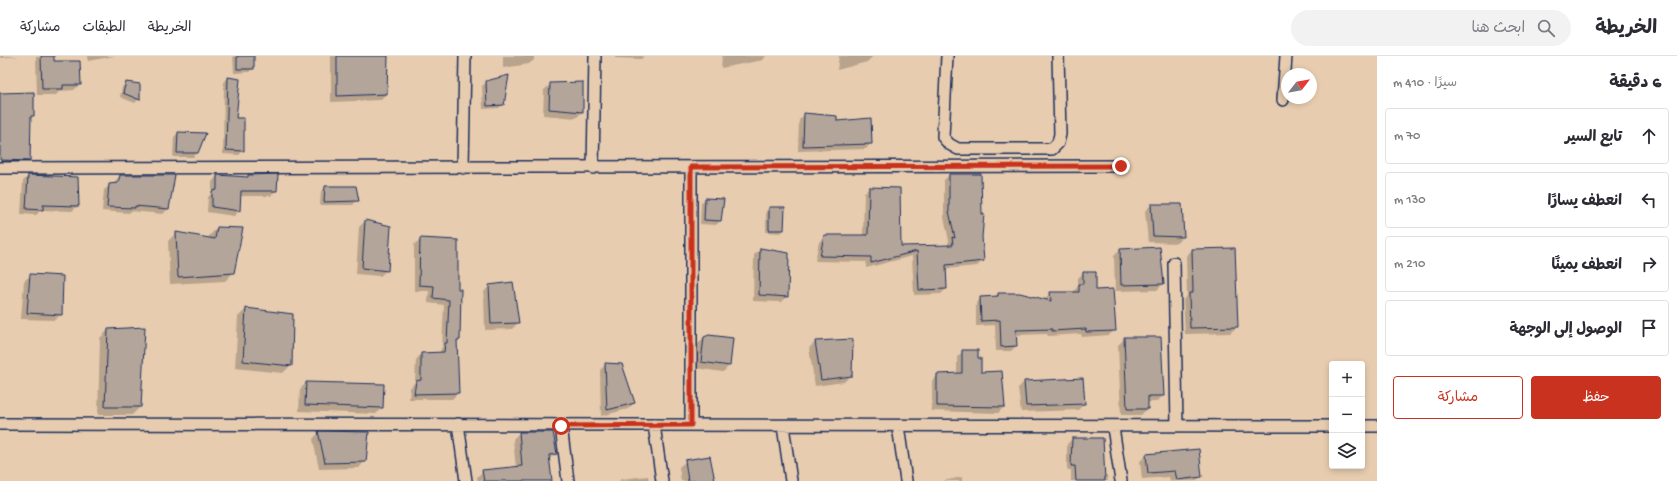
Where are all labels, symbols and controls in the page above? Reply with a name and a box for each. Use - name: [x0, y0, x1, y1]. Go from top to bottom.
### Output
- search box: [1291, 10, 1571, 46]
- icon: search: [1535, 17, 1557, 39]
- text: الخريطة: [1595, 18, 1657, 41]
- text: مشاركة: [20, 20, 60, 37]
- text: الطبقات: [82, 20, 126, 37]
- text: الخريطة: [148, 20, 191, 37]
- text: ابحث هنا: [1471, 20, 1525, 38]
- north arrow: [1281, 68, 1317, 104]
- text: 6 دقيقة: [1609, 74, 1661, 94]
- text: سيرًا · 410 m: [1393, 76, 1457, 91]
- icon: ahead: [1638, 125, 1660, 147]
- text: 70 m: [1394, 129, 1420, 144]
- text: تابع السير: [1565, 129, 1622, 147]
- route end: [1112, 157, 1130, 175]
- icon: left: [1638, 189, 1660, 211]
- text: 130 m: [1394, 193, 1426, 208]
- text: انعطف يسارًا: [1548, 193, 1622, 211]
- icon: right: [1638, 253, 1660, 275]
- text: 210 m: [1394, 257, 1425, 272]
- text: انعطف يمينًا: [1551, 257, 1622, 275]
- icon: arrive: [1638, 317, 1660, 339]
- text: الوصول إلى الوجهة: [1509, 321, 1622, 339]
- map controls: [1329, 361, 1365, 469]
- button: +: [1329, 361, 1365, 397]
- button: مشاركة: [1393, 376, 1523, 419]
- button: حفظ: [1531, 376, 1661, 419]
- button: −: [1329, 397, 1365, 433]
- route start: [552, 417, 570, 435]
- button: layers: [1329, 433, 1365, 469]

